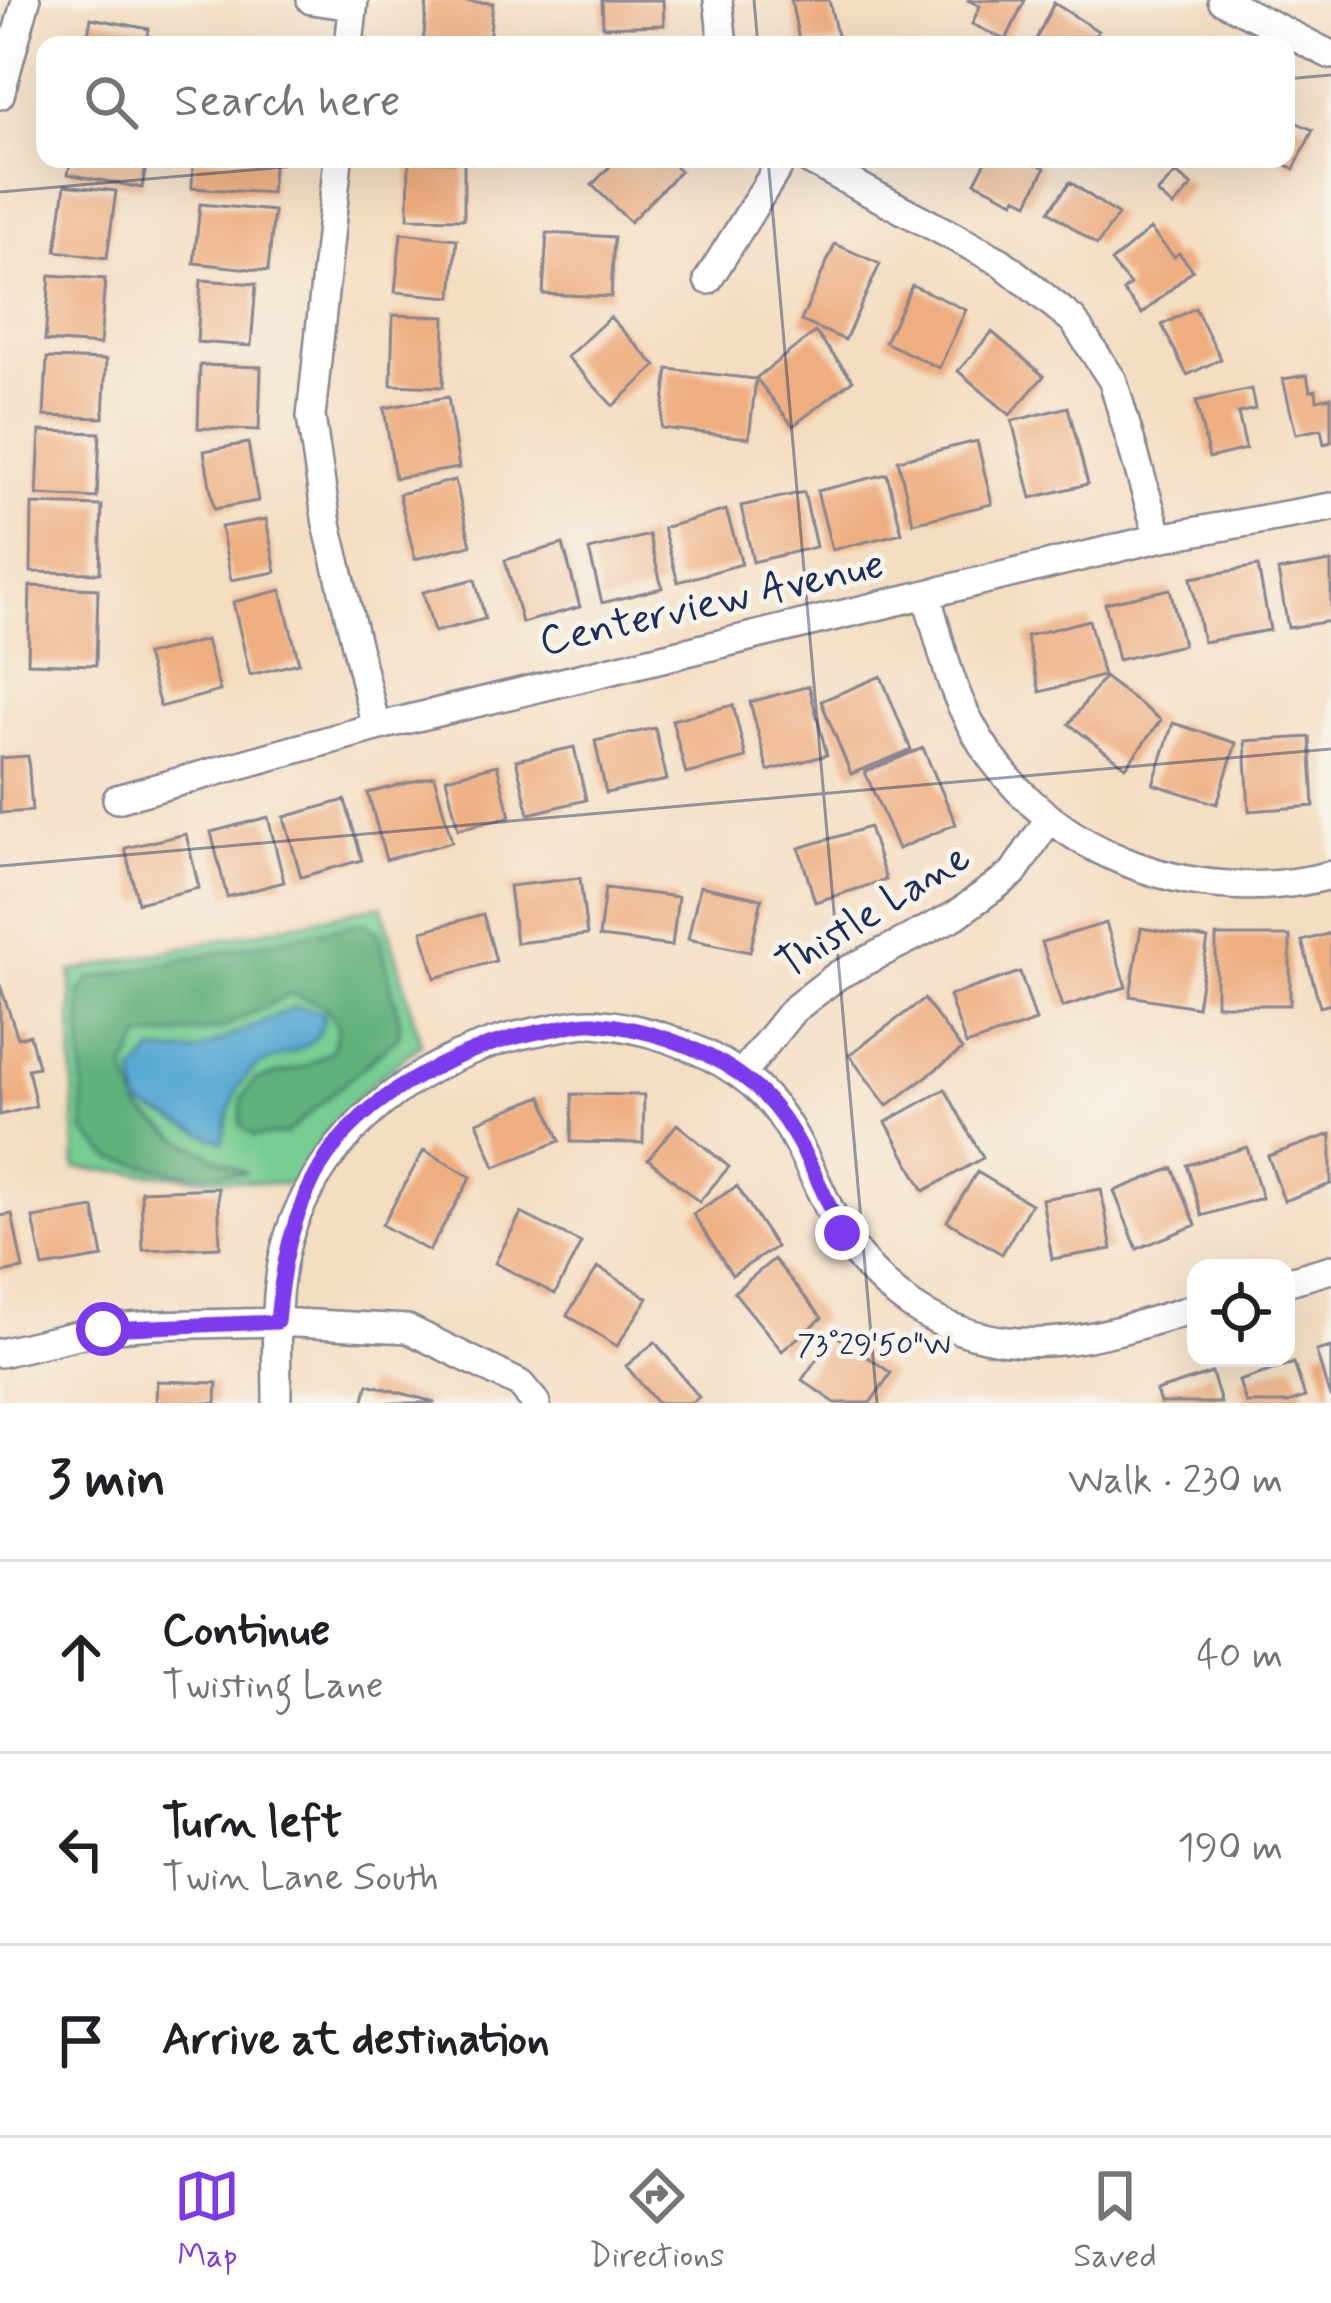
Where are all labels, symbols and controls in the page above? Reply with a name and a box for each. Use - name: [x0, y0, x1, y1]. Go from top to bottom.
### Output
- search box: [36, 36, 1295, 168]
- icon: search: [78, 69, 144, 135]
- text: Search here: [174, 73, 401, 132]
- street label: Centerview Avenue: [534, 538, 890, 670]
- street label: Thistle Lane: [767, 831, 981, 993]
- route end: [815, 1206, 869, 1260]
- map controls: [1187, 1259, 1295, 1367]
- button: locate: [1187, 1259, 1295, 1367]
- route start: [76, 1302, 130, 1356]
- text: 73°29'50"W: [797, 1326, 951, 1365]
- text: 3 min: [48, 1448, 166, 1514]
- text: Walk · 230 m: [1068, 1456, 1283, 1507]
- text: Continue: [162, 1602, 330, 1661]
- icon: ahead: [48, 1624, 114, 1690]
- text: 40 m: [1196, 1631, 1283, 1682]
- text: Twisting Lane: [162, 1661, 384, 1712]
- text: Turn left: [162, 1794, 342, 1853]
- icon: left: [48, 1816, 114, 1882]
- text: 190 m: [1177, 1823, 1283, 1874]
- text: Twin Lane South: [162, 1853, 439, 1904]
- icon: arrive: [48, 2008, 114, 2074]
- text: Arrive at destination: [162, 2011, 550, 2070]
- tab: Map: [174, 2163, 240, 2279]
- tab: Directions: [589, 2163, 725, 2279]
- tab: Saved: [1073, 2163, 1157, 2279]

